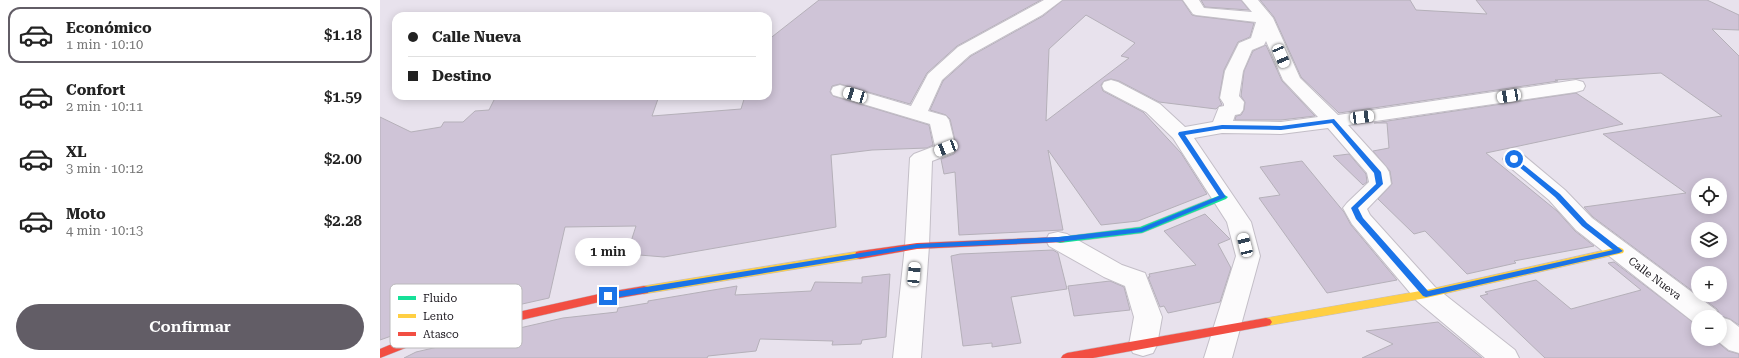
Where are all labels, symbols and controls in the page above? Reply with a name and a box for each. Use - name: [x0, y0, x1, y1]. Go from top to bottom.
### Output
- icon: car: [18, 17, 54, 53]
- text: Económico: [66, 19, 152, 37]
- text: $1.18: [324, 26, 362, 44]
- text: Calle Nueva: [432, 28, 521, 46]
- text: 1 min · 10:10: [66, 37, 143, 52]
- car: [1271, 43, 1291, 69]
- text: Destino: [432, 67, 491, 85]
- icon: car: [18, 79, 54, 115]
- text: Confort: [66, 81, 125, 99]
- car: [842, 86, 868, 104]
- text: $1.59: [324, 88, 362, 106]
- car: [1496, 88, 1522, 104]
- text: 2 min · 10:11: [66, 99, 143, 114]
- car: [1349, 110, 1375, 124]
- car: [933, 138, 959, 158]
- icon: car: [18, 141, 54, 177]
- text: XL: [66, 143, 87, 161]
- text: $2.00: [324, 150, 362, 168]
- route start: [1505, 150, 1523, 168]
- text: 3 min · 10:12: [66, 161, 143, 176]
- map controls: [1691, 178, 1727, 346]
- button: locate: [1691, 178, 1727, 214]
- icon: car: [18, 203, 54, 239]
- text: Moto: [66, 205, 106, 223]
- text: $2.28: [324, 212, 362, 230]
- button: layers: [1691, 222, 1727, 258]
- text: 4 min · 10:13: [66, 223, 143, 238]
- car: [1236, 232, 1254, 258]
- callout: 1 min: [575, 238, 641, 266]
- text: 1 min: [590, 244, 626, 259]
- street label: Calle Nueva: [1626, 254, 1684, 303]
- car: [907, 262, 921, 286]
- button: +: [1691, 266, 1727, 302]
- legend: [390, 284, 522, 348]
- route end: [599, 287, 617, 305]
- text: Fluido: [423, 292, 457, 305]
- button: Confirmar: [16, 304, 364, 350]
- text: Lento: [423, 310, 454, 323]
- button: −: [1691, 310, 1727, 346]
- text: Atasco: [423, 328, 459, 341]

